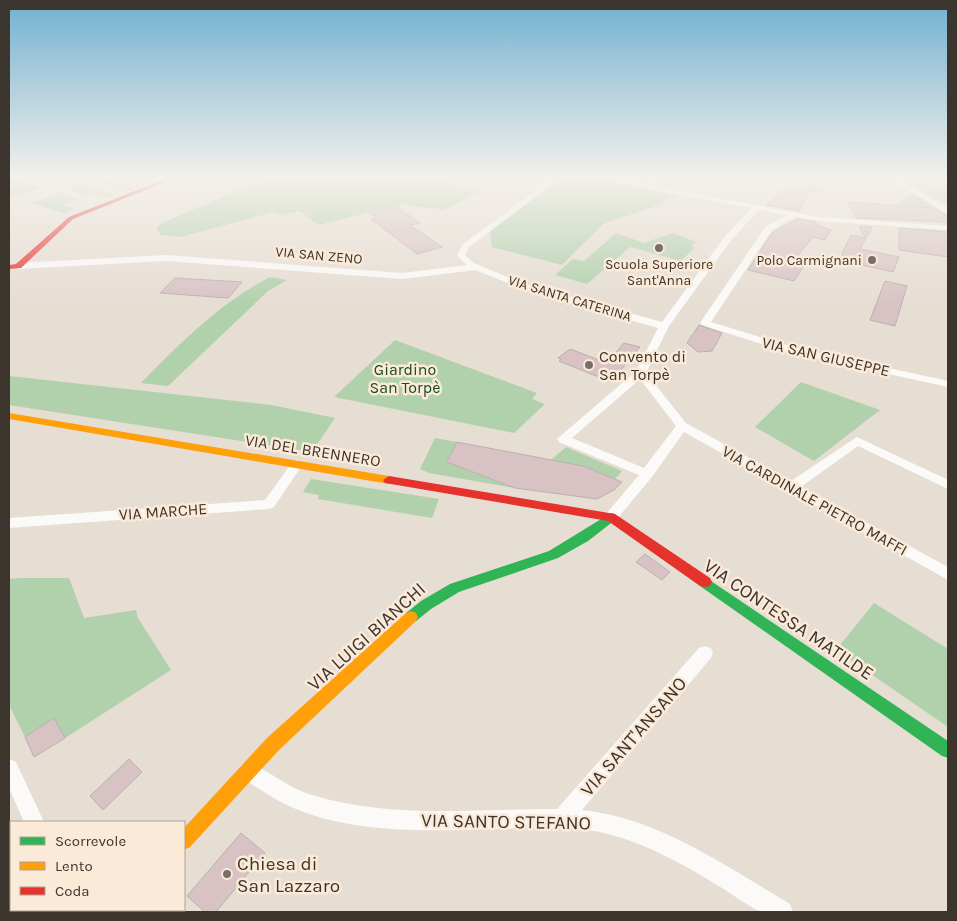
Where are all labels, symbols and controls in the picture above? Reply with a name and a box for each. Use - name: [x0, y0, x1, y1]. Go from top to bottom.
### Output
- marker: Scuola Superiore Sant'Anna: [653, 242, 665, 254]
- street label: VIA SAN ZENO: [275, 243, 363, 268]
- place label: Polo Carmignani: [756, 252, 862, 269]
- marker: Polo Carmignani: [866, 254, 878, 266]
- place label: Scuola Superiore Sant'Anna: [605, 256, 713, 289]
- street label: VIA SANTA CATERINA: [506, 272, 634, 325]
- street label: VIA SAN GIUSEPPE: [760, 333, 892, 380]
- place label: Convento di San Torpè: [599, 347, 686, 384]
- marker: Convento di San Torpè: [583, 359, 595, 371]
- park label: Giardino San Torpè: [370, 360, 440, 397]
- street label: VIA DEL BRENNERO: [244, 430, 382, 471]
- street label: VIA CARDINALE PIETRO MAFFI: [719, 441, 911, 559]
- street label: VIA MARCHE: [118, 499, 208, 524]
- street label: VIA CONTESSA MATILDE: [699, 555, 878, 685]
- street label: VIA LUIGI BIANCHI: [303, 578, 430, 695]
- street label: VIA SANT'ANSANO: [576, 673, 691, 801]
- street label: VIA SANTO STEFANO: [421, 810, 591, 834]
- legend: [10, 821, 185, 911]
- text: Scorrevole: [55, 832, 126, 850]
- place label: Chiesa di San Lazzaro: [237, 853, 340, 897]
- text: Lento: [55, 857, 93, 875]
- marker: Chiesa di San Lazzaro: [221, 868, 233, 880]
- text: Coda: [55, 882, 90, 900]

